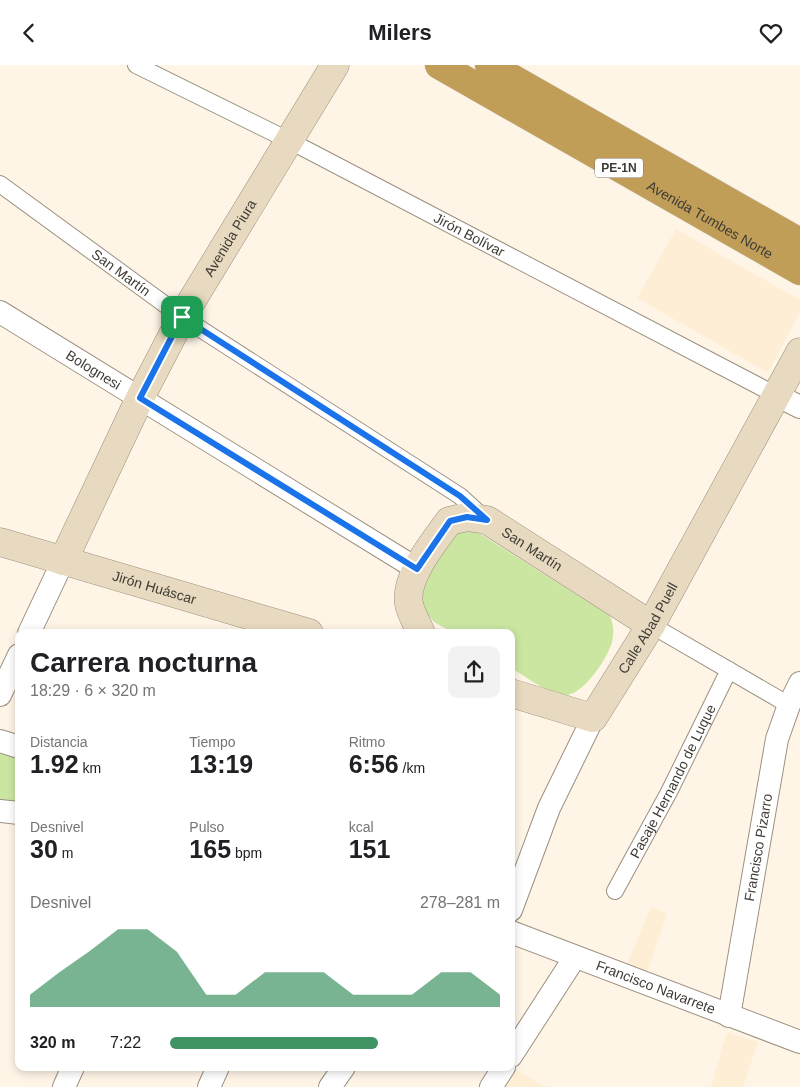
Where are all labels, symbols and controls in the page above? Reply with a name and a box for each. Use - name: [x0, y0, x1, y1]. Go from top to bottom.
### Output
- icon: back: [15, 19, 43, 47]
- icon: heart: [757, 19, 785, 47]
- text: Milers: [368, 20, 432, 45]
- road number: PE-1N: [595, 159, 643, 177]
- street label: Avenida Tumbes Norte: [644, 177, 776, 262]
- street label: Avenida Piura: [201, 196, 260, 279]
- street label: Jirón Bolívar: [431, 210, 508, 260]
- street label: San Martín: [89, 246, 154, 299]
- pin: [161, 296, 203, 338]
- icon: arrive: [168, 303, 196, 331]
- street label: Bolognesi: [63, 347, 124, 393]
- street label: San Martín: [499, 524, 565, 574]
- street label: Jirón Huáscar: [111, 568, 198, 607]
- street label: Calle Abad Puell: [615, 580, 681, 677]
- button: share: [448, 646, 500, 698]
- text: Carrera nocturna: [30, 647, 257, 678]
- text: 18:29 · 6 × 320 m: [30, 682, 156, 699]
- street label: Pasaje Hernando de Luque: [626, 702, 719, 861]
- text: Distancia: [30, 734, 88, 750]
- text: Tiempo: [189, 734, 236, 750]
- text: Ritmo: [349, 734, 385, 750]
- text: 1.92: [30, 750, 79, 778]
- text: 13:19: [189, 750, 253, 778]
- text: 6:56: [349, 750, 399, 778]
- text: km: [79, 760, 101, 776]
- text: /km: [399, 760, 425, 776]
- street label: Francisco Pizarro: [741, 792, 775, 903]
- text: Desnivel: [30, 819, 84, 835]
- text: Pulso: [189, 819, 224, 835]
- text: kcal: [349, 819, 374, 835]
- text: 30: [30, 835, 58, 863]
- text: 165: [189, 835, 231, 863]
- text: 151: [349, 835, 390, 863]
- text: m: [58, 845, 73, 861]
- text: bpm: [231, 845, 262, 861]
- text: Desnivel: [30, 894, 91, 911]
- text: 278–281 m: [420, 894, 500, 911]
- street label: Francisco Navarrete: [594, 957, 718, 1017]
- text: 320 m: [30, 1034, 75, 1051]
- text: 7:22: [110, 1034, 141, 1051]

